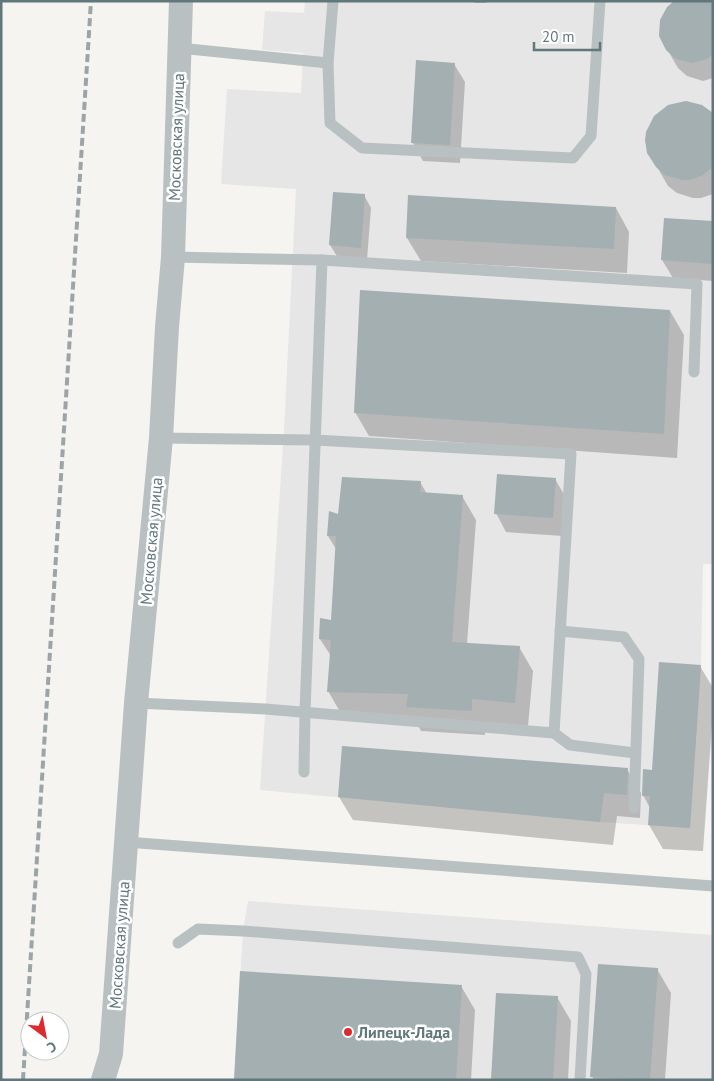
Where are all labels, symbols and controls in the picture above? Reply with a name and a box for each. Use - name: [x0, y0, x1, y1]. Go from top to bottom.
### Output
- scale bar: [534, 20, 600, 52]
- text: 20 m: [542, 27, 575, 46]
- street label: Московская улица: [164, 73, 188, 201]
- street label: Московская улица: [135, 476, 167, 606]
- street label: Московская улица: [105, 881, 133, 1009]
- north arrow: [20, 1011, 70, 1061]
- place label: Липецк-Лада: [357, 1022, 450, 1042]
- marker: Липецк-Лада: [342, 1026, 354, 1038]
- text: С: [44, 1037, 60, 1057]

